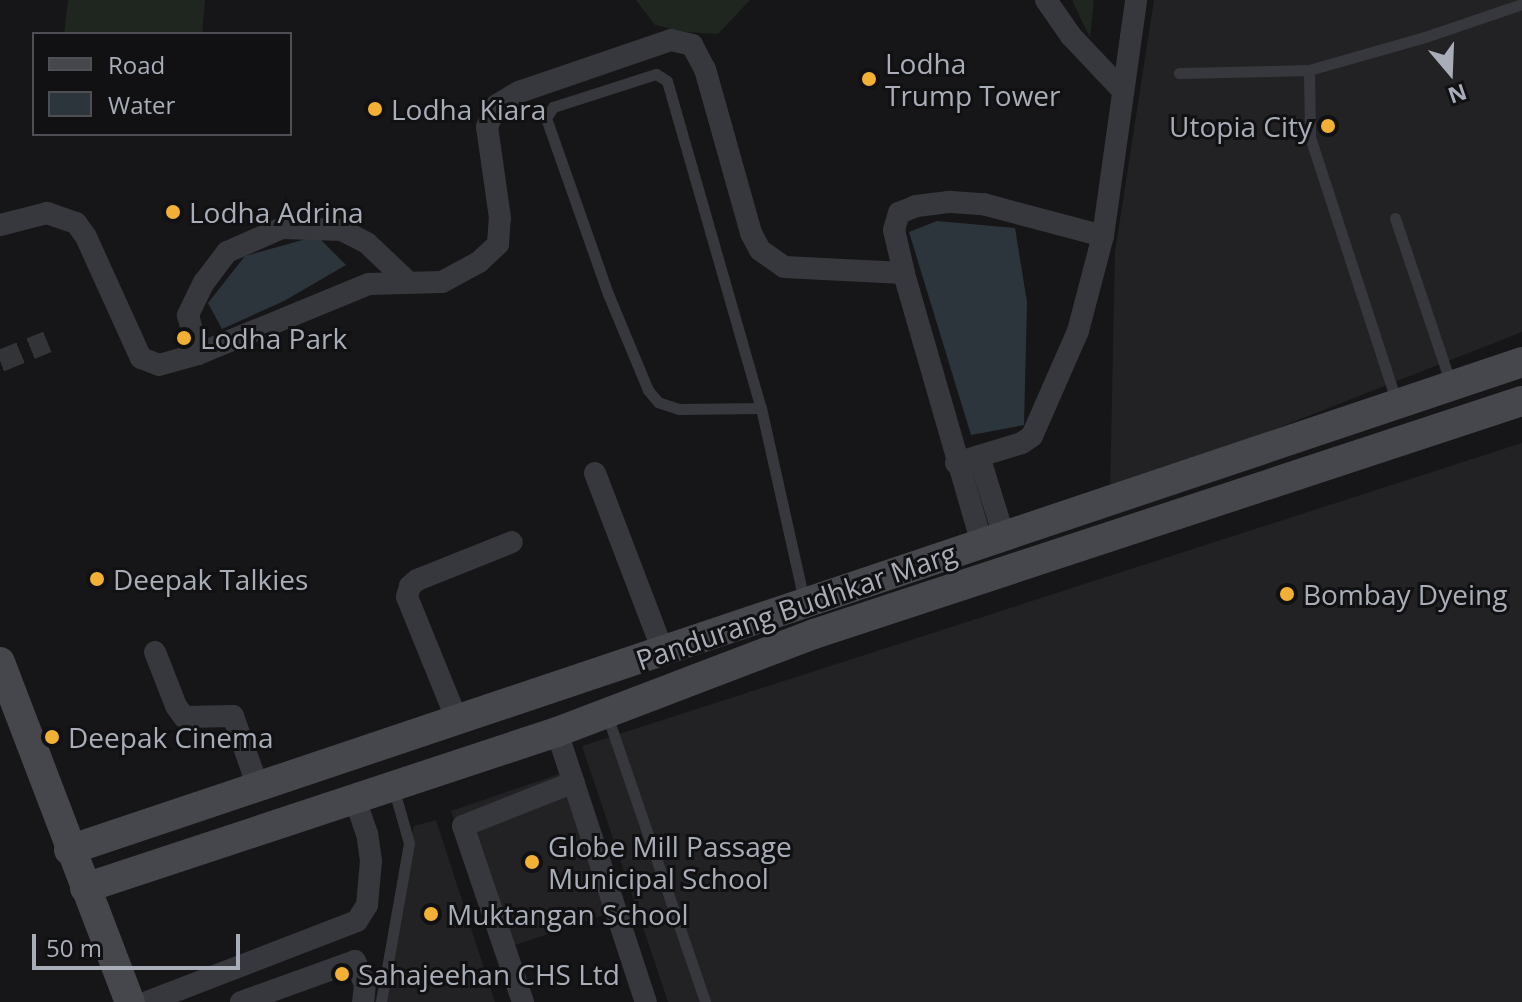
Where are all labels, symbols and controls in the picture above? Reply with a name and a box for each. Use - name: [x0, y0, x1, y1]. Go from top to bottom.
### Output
- legend: [32, 32, 292, 136]
- north arrow: [1410, 32, 1490, 112]
- place label: Lodha Trump Tower: [885, 46, 1060, 112]
- text: Road: [108, 48, 165, 81]
- marker: Lodha Trump Tower: [860, 70, 878, 88]
- text: N: [1444, 78, 1471, 112]
- text: Water: [108, 88, 175, 121]
- place label: Lodha Kiara: [391, 92, 546, 126]
- marker: Lodha Kiara: [366, 100, 384, 118]
- place label: Utopia City: [1169, 109, 1312, 143]
- marker: Utopia City: [1319, 117, 1337, 135]
- place label: Lodha Adrina: [189, 195, 364, 229]
- marker: Lodha Adrina: [164, 203, 182, 221]
- place label: Lodha Park: [200, 321, 347, 355]
- marker: Lodha Park: [175, 329, 193, 347]
- street label: Pandurang Budhkar Marg: [631, 535, 961, 677]
- place label: Deepak Talkies: [113, 562, 308, 596]
- marker: Deepak Talkies: [88, 570, 106, 588]
- place label: Bombay Dyeing: [1303, 577, 1507, 611]
- marker: Bombay Dyeing: [1278, 585, 1296, 603]
- place label: Deepak Cinema: [68, 720, 274, 754]
- marker: Deepak Cinema: [43, 728, 61, 746]
- place label: Globe Mill Passage Municipal School: [548, 829, 792, 895]
- marker: Globe Mill Passage Municipal School: [523, 853, 541, 871]
- place label: Muktangan School: [447, 897, 689, 931]
- marker: Muktangan School: [422, 905, 440, 923]
- scale bar: [36, 918, 244, 968]
- text: 50 m: [46, 931, 102, 964]
- place label: Sahajeehan CHS Ltd: [358, 957, 620, 991]
- marker: Sahajeehan CHS Ltd: [333, 965, 351, 983]

